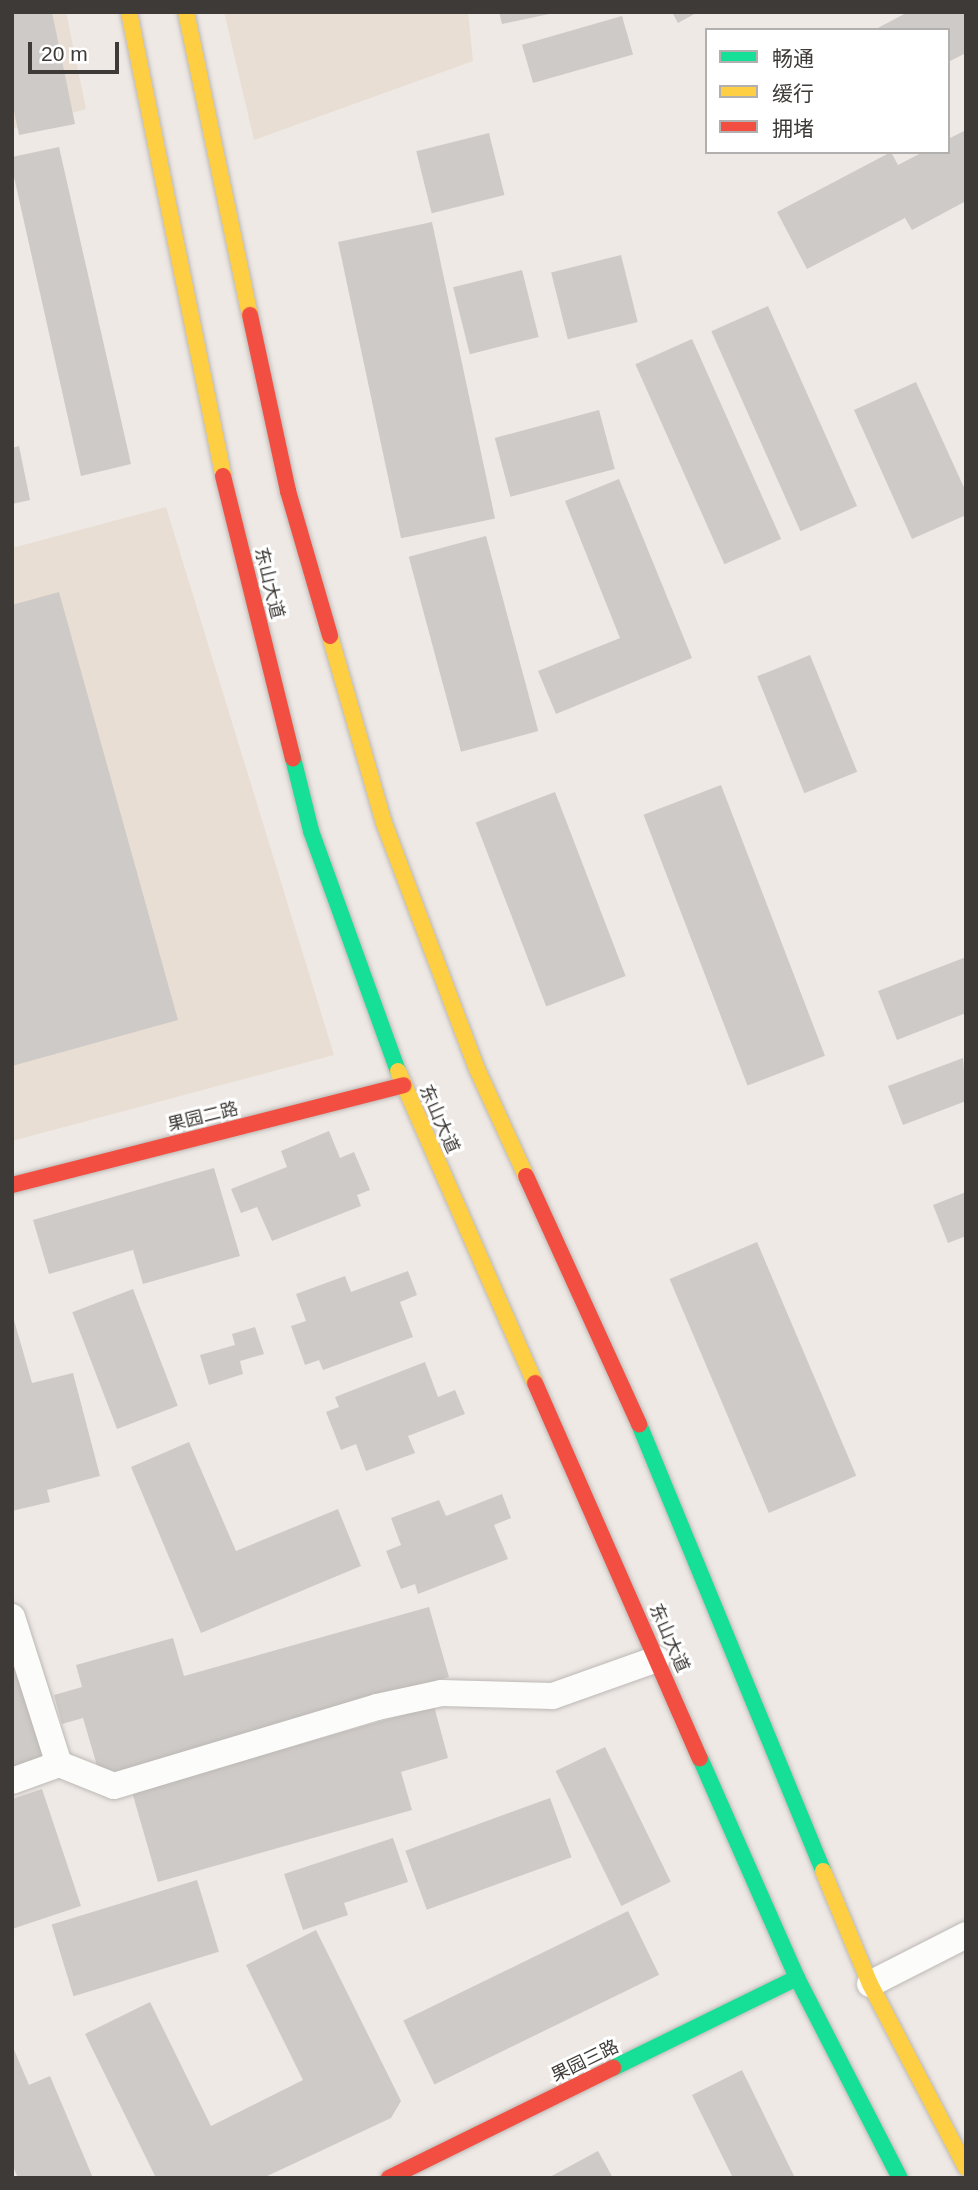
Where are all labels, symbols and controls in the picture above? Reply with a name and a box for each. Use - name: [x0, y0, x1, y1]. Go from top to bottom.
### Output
- scale bar: [32, 28, 122, 72]
- legend: [705, 28, 950, 154]
- text: 20 m: [41, 42, 88, 65]
- text: 畅通: [772, 47, 814, 70]
- text: 缓行: [772, 82, 814, 105]
- text: 拥堵: [772, 117, 814, 140]
- street label: 东山大道: [250, 545, 288, 621]
- street label: 东山大道: [414, 1082, 464, 1156]
- street label: 果园二路: [165, 1098, 241, 1136]
- street label: 东山大道: [644, 1601, 694, 1675]
- street label: 果园三路: [548, 2036, 622, 2086]

